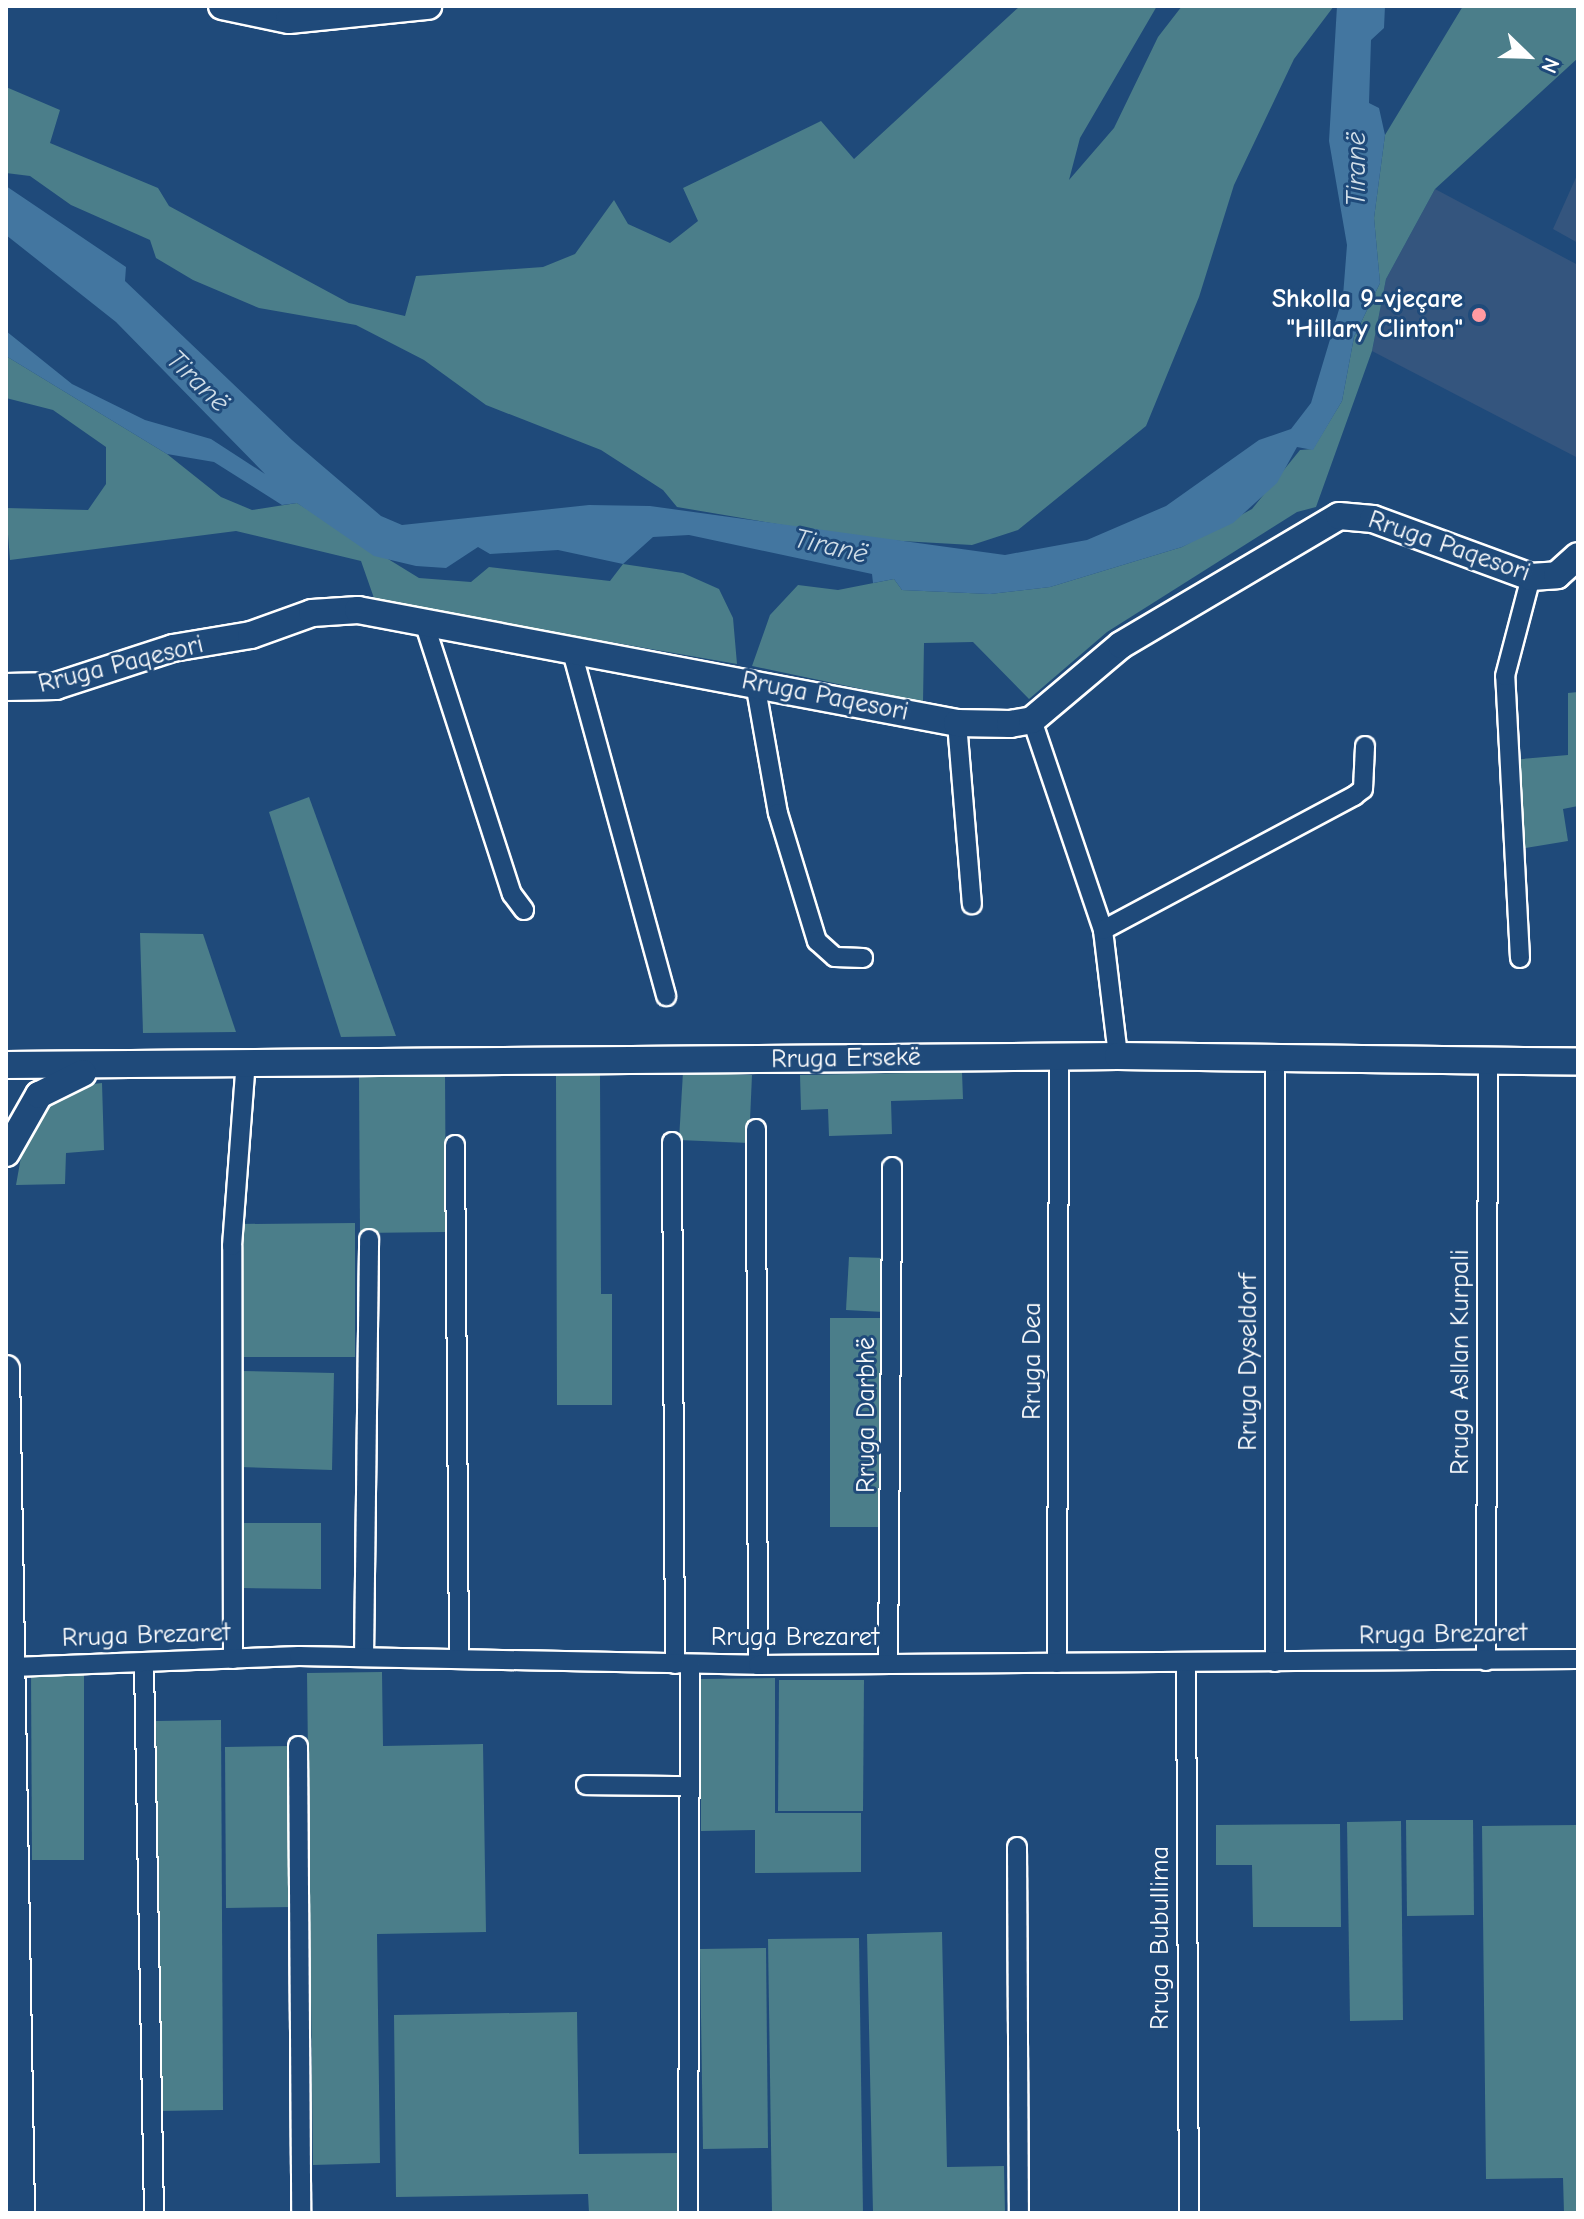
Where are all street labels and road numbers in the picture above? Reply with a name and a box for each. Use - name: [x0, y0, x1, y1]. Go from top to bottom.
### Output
- street label: Rruga Paqesori: [1364, 505, 1534, 589]
- street label: Rruga Paqesori: [35, 629, 207, 701]
- street label: Rruga Paqesori: [739, 666, 911, 728]
- street label: Rruga Ersekë: [771, 1042, 921, 1076]
- street label: Rruga Asllan Kurpali: [1445, 1249, 1477, 1475]
- street label: Rruga Dyseldorf: [1233, 1273, 1265, 1451]
- street label: Rruga Dea: [1017, 1302, 1049, 1420]
- street label: Rruga Darbhë: [851, 1337, 883, 1493]
- street label: Rruga Brezaret: [61, 1617, 231, 1655]
- street label: Rruga Brezaret: [1359, 1618, 1527, 1652]
- street label: Rruga Brezaret: [711, 1622, 879, 1654]
- street label: Rruga Bubullima: [1145, 1846, 1177, 2030]

